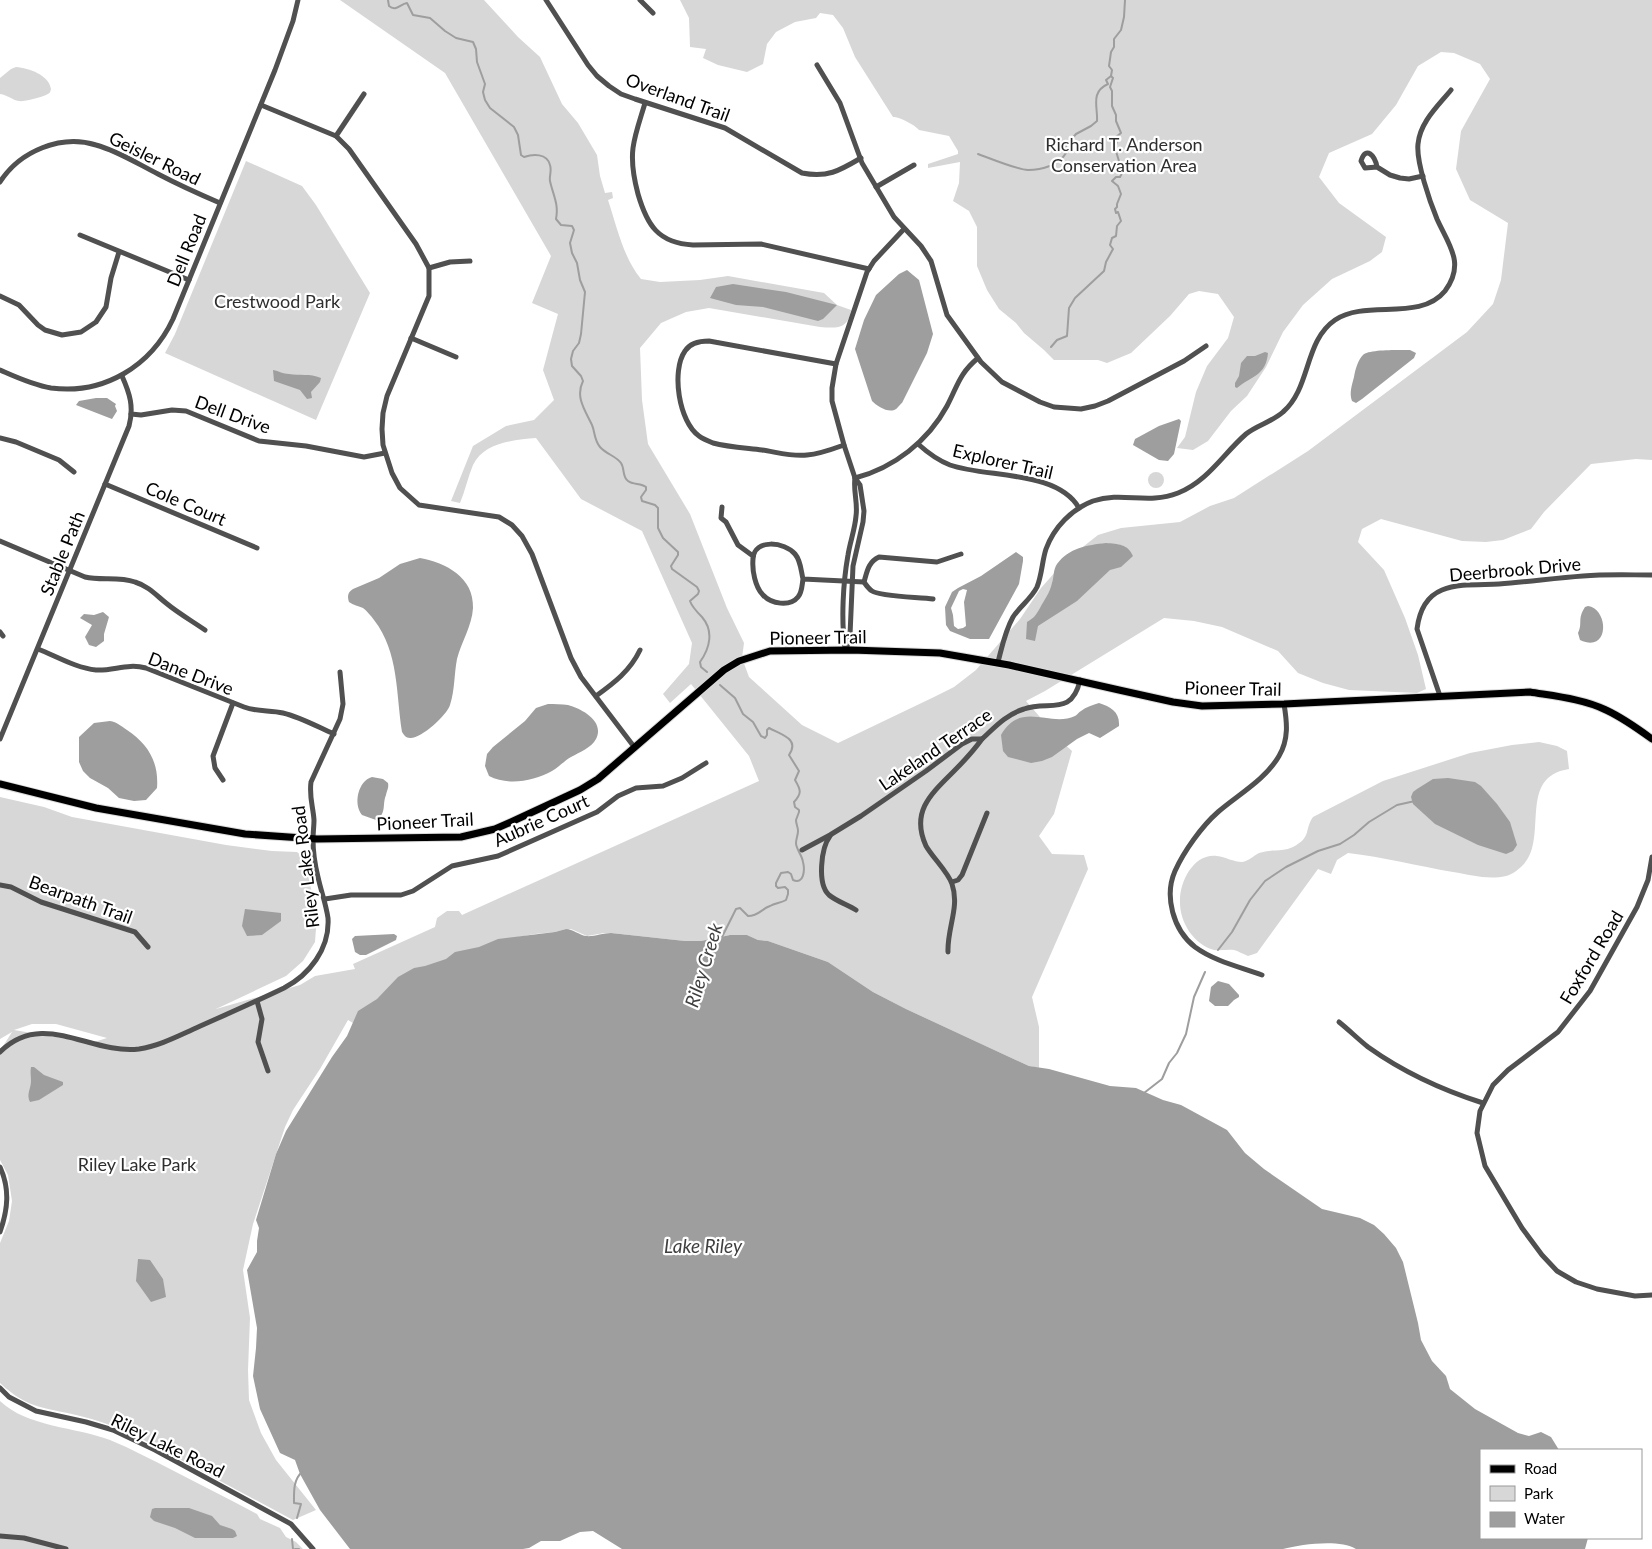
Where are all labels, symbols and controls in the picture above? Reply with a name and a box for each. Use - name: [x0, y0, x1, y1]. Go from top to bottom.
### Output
- street label: Overland Trail: [623, 68, 733, 126]
- street label: Geisler Road: [106, 126, 204, 190]
- park label: Richard T. Anderson Conservation Area: [1045, 133, 1203, 176]
- street label: Dell Road: [162, 211, 210, 289]
- park label: Crestwood Park: [214, 290, 341, 312]
- street label: Dell Drive: [192, 390, 274, 438]
- street label: Explorer Trail: [951, 439, 1055, 483]
- street label: Cole Court: [142, 476, 230, 530]
- street label: Stable Path: [35, 508, 89, 598]
- street label: Deerbrook Drive: [1448, 552, 1582, 586]
- street label: Pioneer Trail: [769, 625, 867, 649]
- street label: Dane Drive: [145, 647, 237, 699]
- street label: Pioneer Trail: [1184, 676, 1282, 700]
- street label: Lakeland Terrace: [874, 703, 996, 795]
- street label: Aubrie Court: [490, 789, 593, 851]
- street label: Riley Lake Road: [287, 804, 323, 930]
- street label: Pioneer Trail: [376, 807, 474, 835]
- street label: Bearpath Trail: [26, 870, 136, 928]
- street label: Foxford Road: [1554, 906, 1628, 1008]
- water label: Riley Creek: [679, 919, 727, 1010]
- park label: Riley Lake Park: [78, 1153, 197, 1175]
- water label: Lake Riley: [664, 1234, 743, 1257]
- street label: Riley Lake Road: [108, 1408, 228, 1482]
- legend: [1480, 1449, 1642, 1539]
- text: Road: [1524, 1459, 1557, 1477]
- text: Park: [1524, 1484, 1554, 1502]
- text: Water: [1524, 1509, 1565, 1527]

